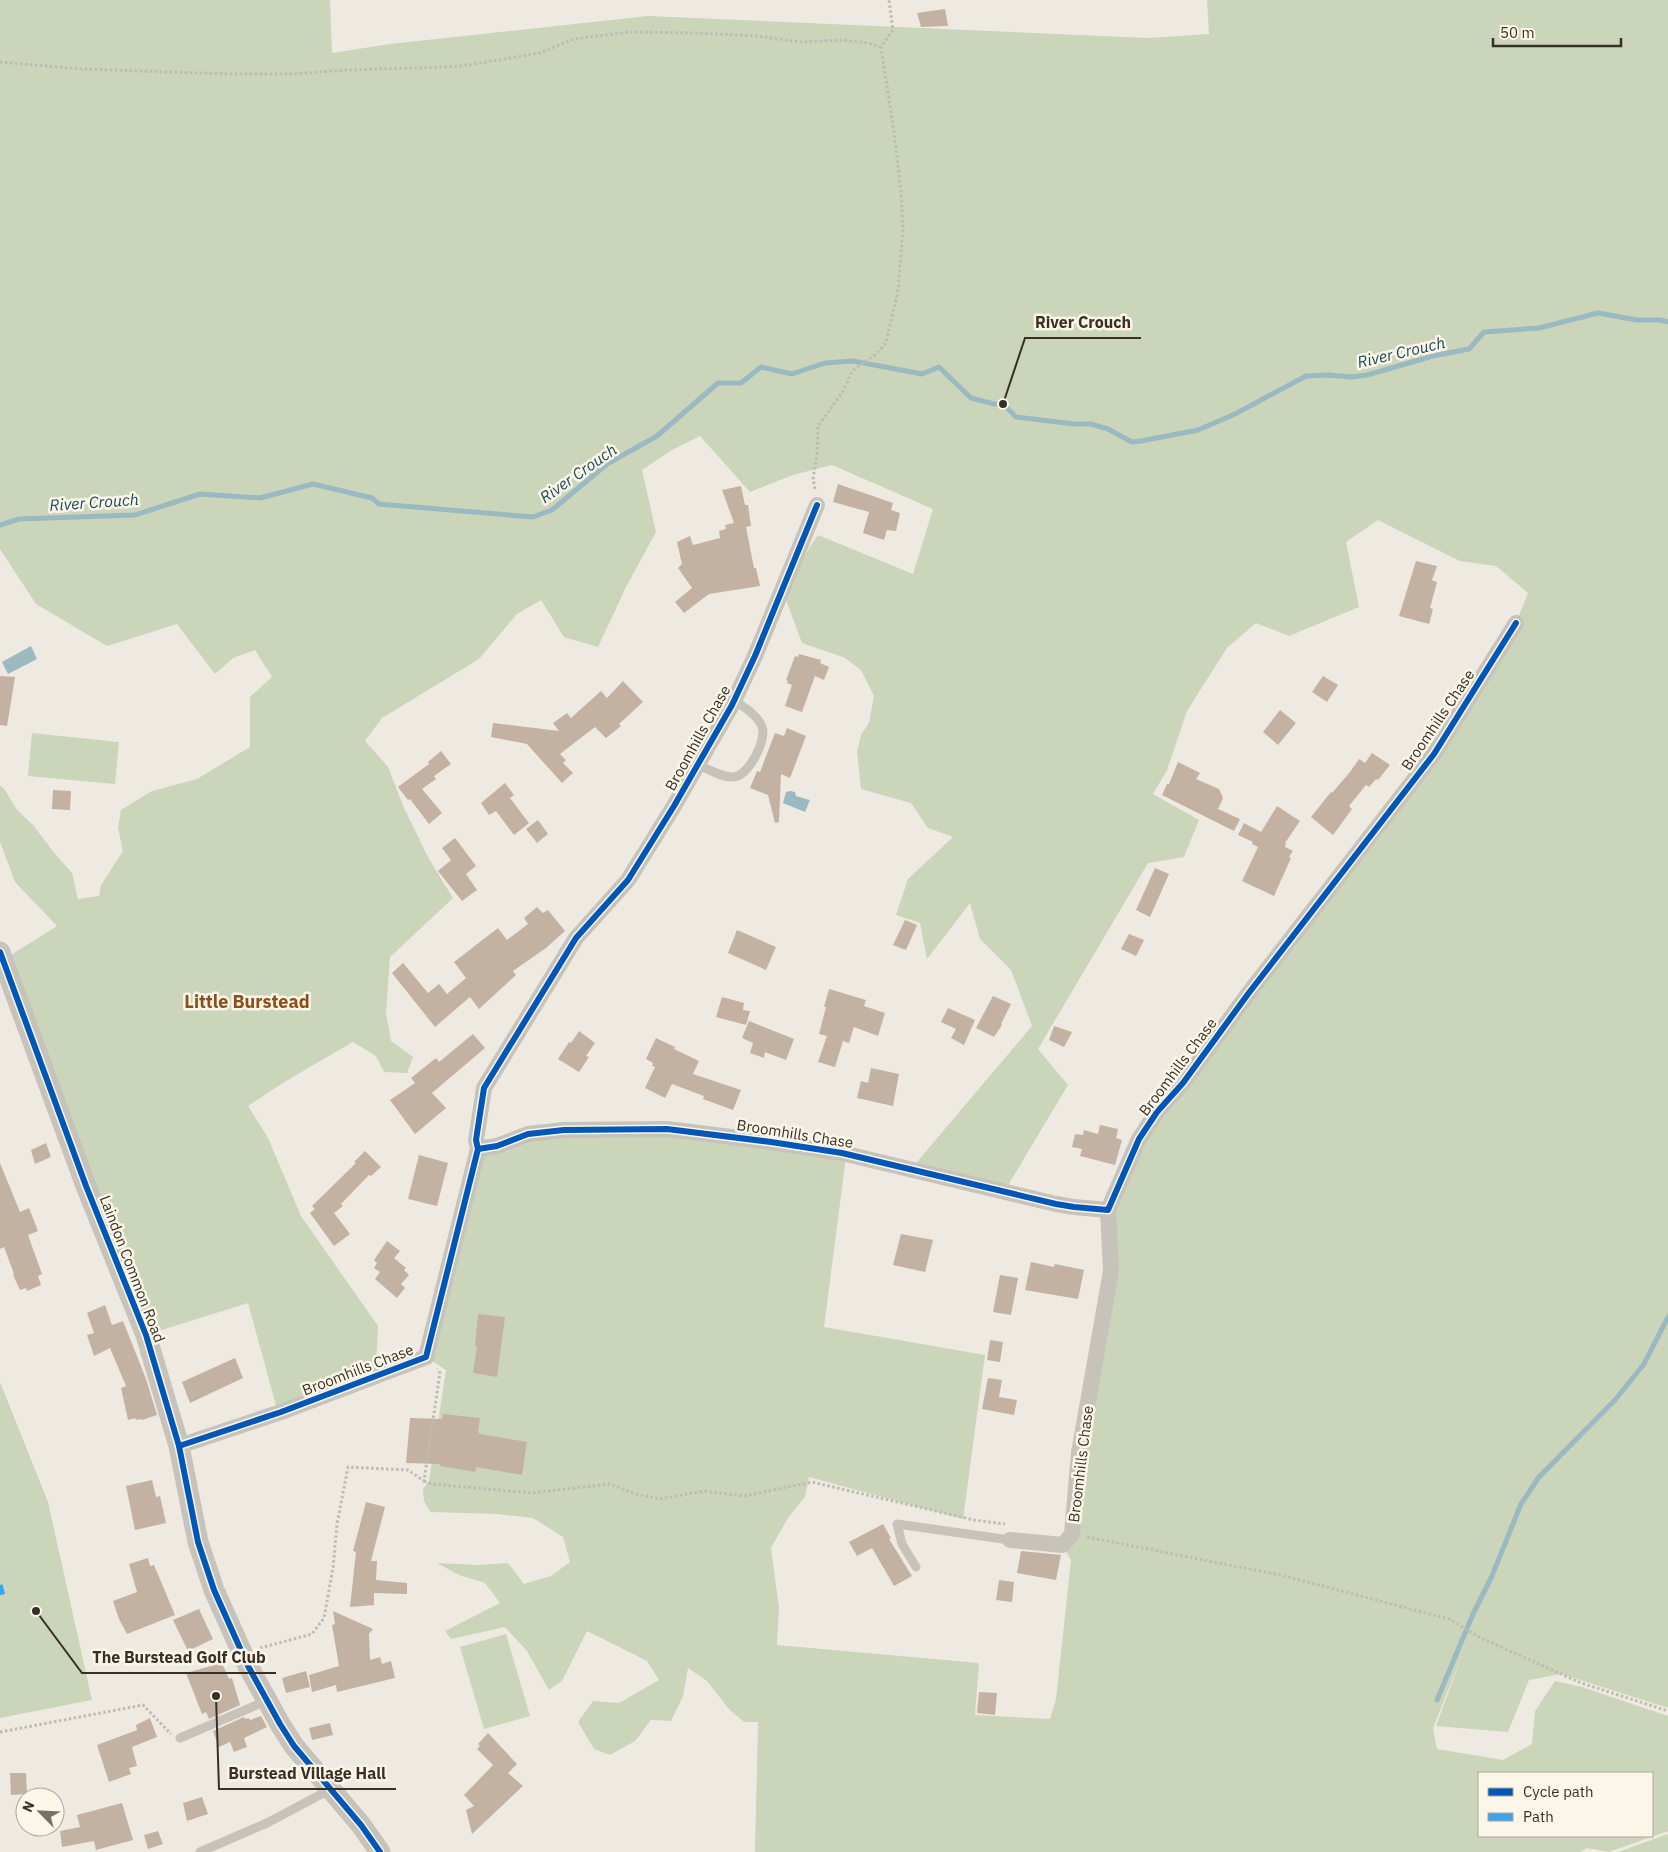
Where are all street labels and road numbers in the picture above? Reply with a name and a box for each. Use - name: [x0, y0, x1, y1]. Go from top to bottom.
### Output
- street label: Broomhills Chase: [1397, 666, 1478, 774]
- street label: Broomhills Chase: [661, 682, 734, 794]
- street label: Broomhills Chase: [1135, 1014, 1221, 1119]
- street label: Broomhills Chase: [735, 1115, 855, 1152]
- street label: Laindon Common Road: [96, 1193, 169, 1345]
- street label: Broomhills Chase: [299, 1340, 416, 1399]
- street label: Broomhills Chase: [1064, 1404, 1097, 1524]

